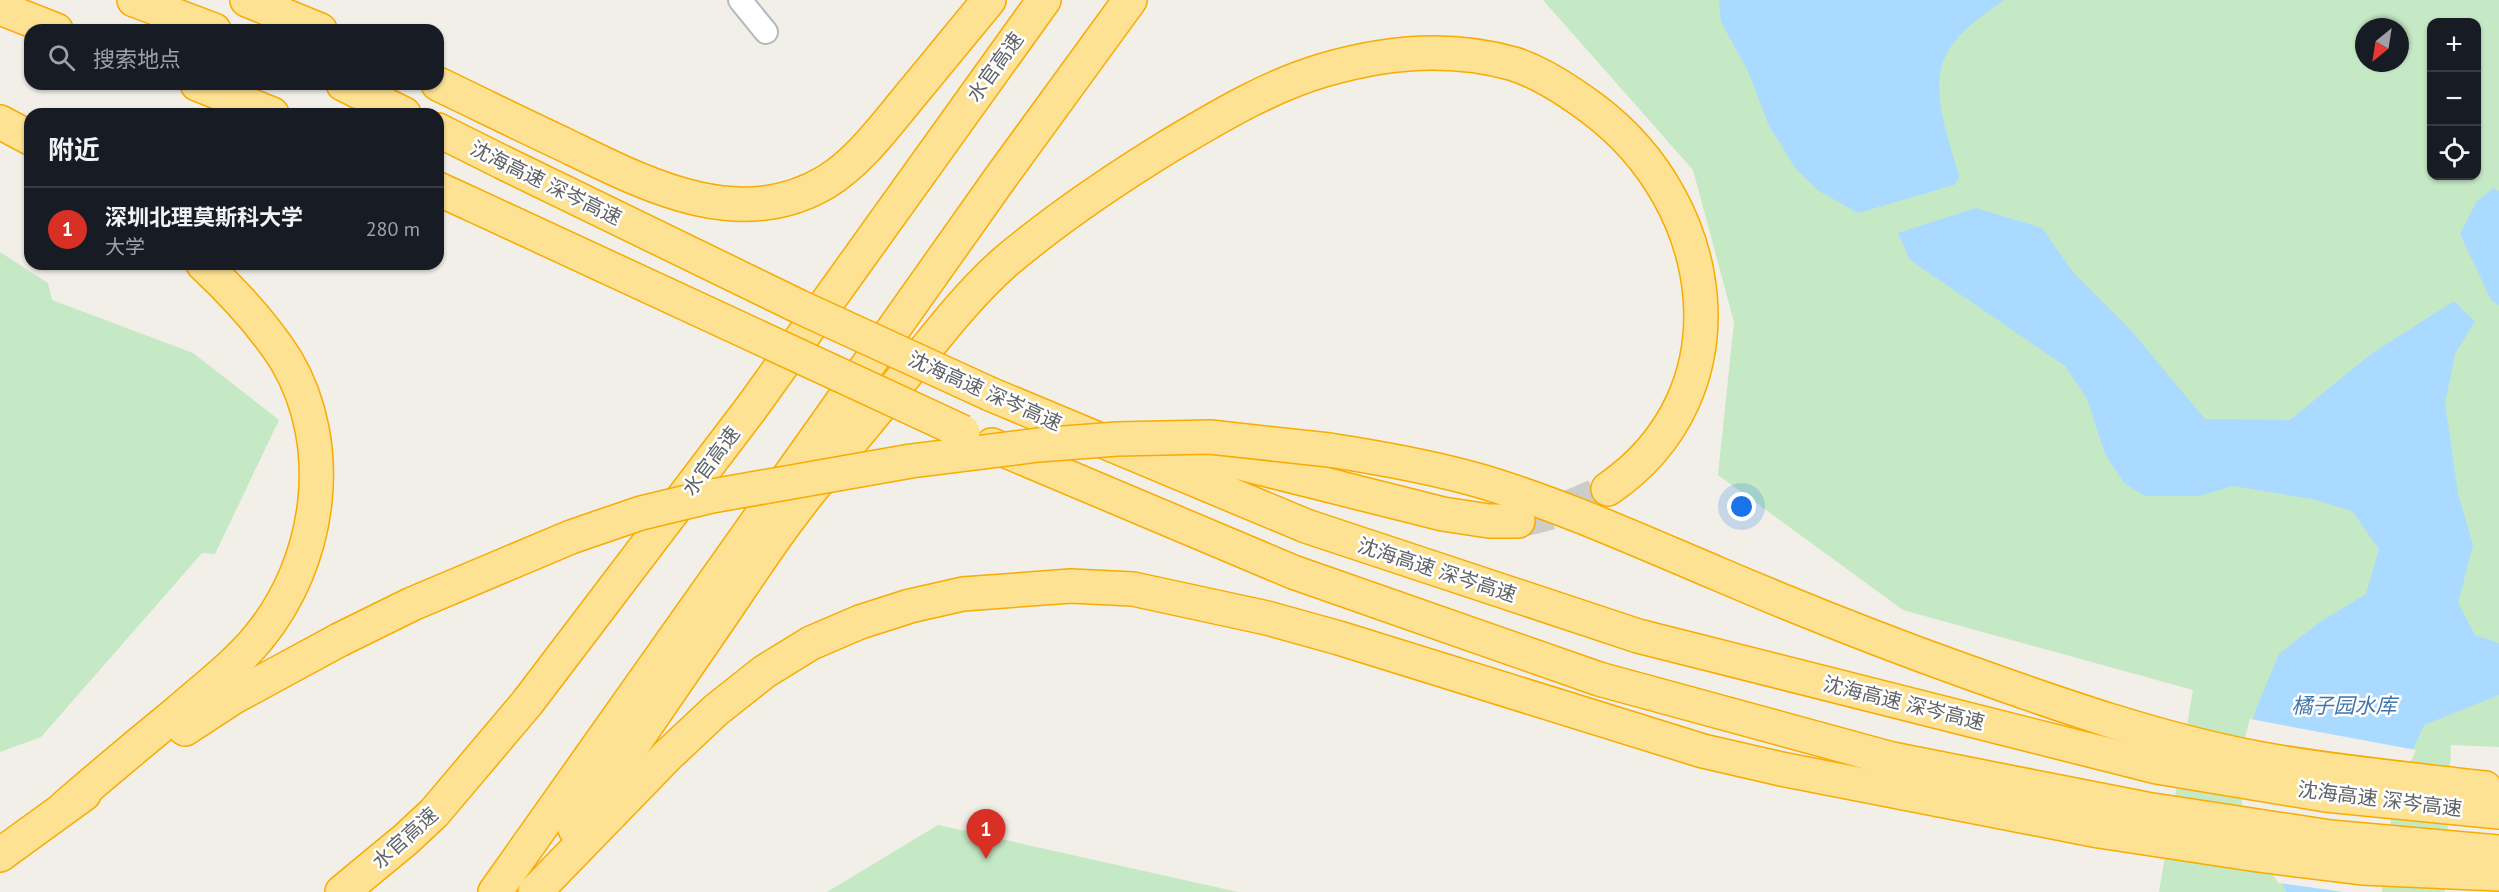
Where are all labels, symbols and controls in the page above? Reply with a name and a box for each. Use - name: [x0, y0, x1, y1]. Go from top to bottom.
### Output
- north arrow: [2355, 18, 2409, 72]
- map controls: [2427, 18, 2481, 180]
- button: +: [2427, 18, 2481, 72]
- search box: [24, 24, 444, 90]
- street label: 水官高速: [961, 27, 1029, 107]
- icon: search: [45, 41, 78, 74]
- text: 搜索地点: [93, 45, 181, 73]
- button: −: [2427, 72, 2481, 126]
- button: locate: [2427, 126, 2481, 180]
- text: 附近: [48, 133, 100, 166]
- street label: 沈海高速 深岑高速: [466, 135, 626, 231]
- text: 深圳北理莫斯科大学: [105, 203, 303, 231]
- text: 1: [62, 216, 73, 242]
- text: 280 m: [366, 216, 420, 242]
- text: 大学: [105, 234, 145, 260]
- street label: 沈海高速 深岑高速: [904, 345, 1066, 437]
- street label: 水官高速: [677, 421, 745, 501]
- your location: [1727, 492, 1756, 521]
- street label: 沈海高速 深岑高速: [1354, 532, 1520, 608]
- street label: 沈海高速 深岑高速: [1821, 670, 1987, 736]
- water label: 橘子园水库: [2292, 692, 2399, 719]
- street label: 沈海高速 深岑高速: [2296, 776, 2464, 822]
- street label: 水官高速: [367, 802, 443, 874]
- pin: 1: [966, 810, 1006, 859]

